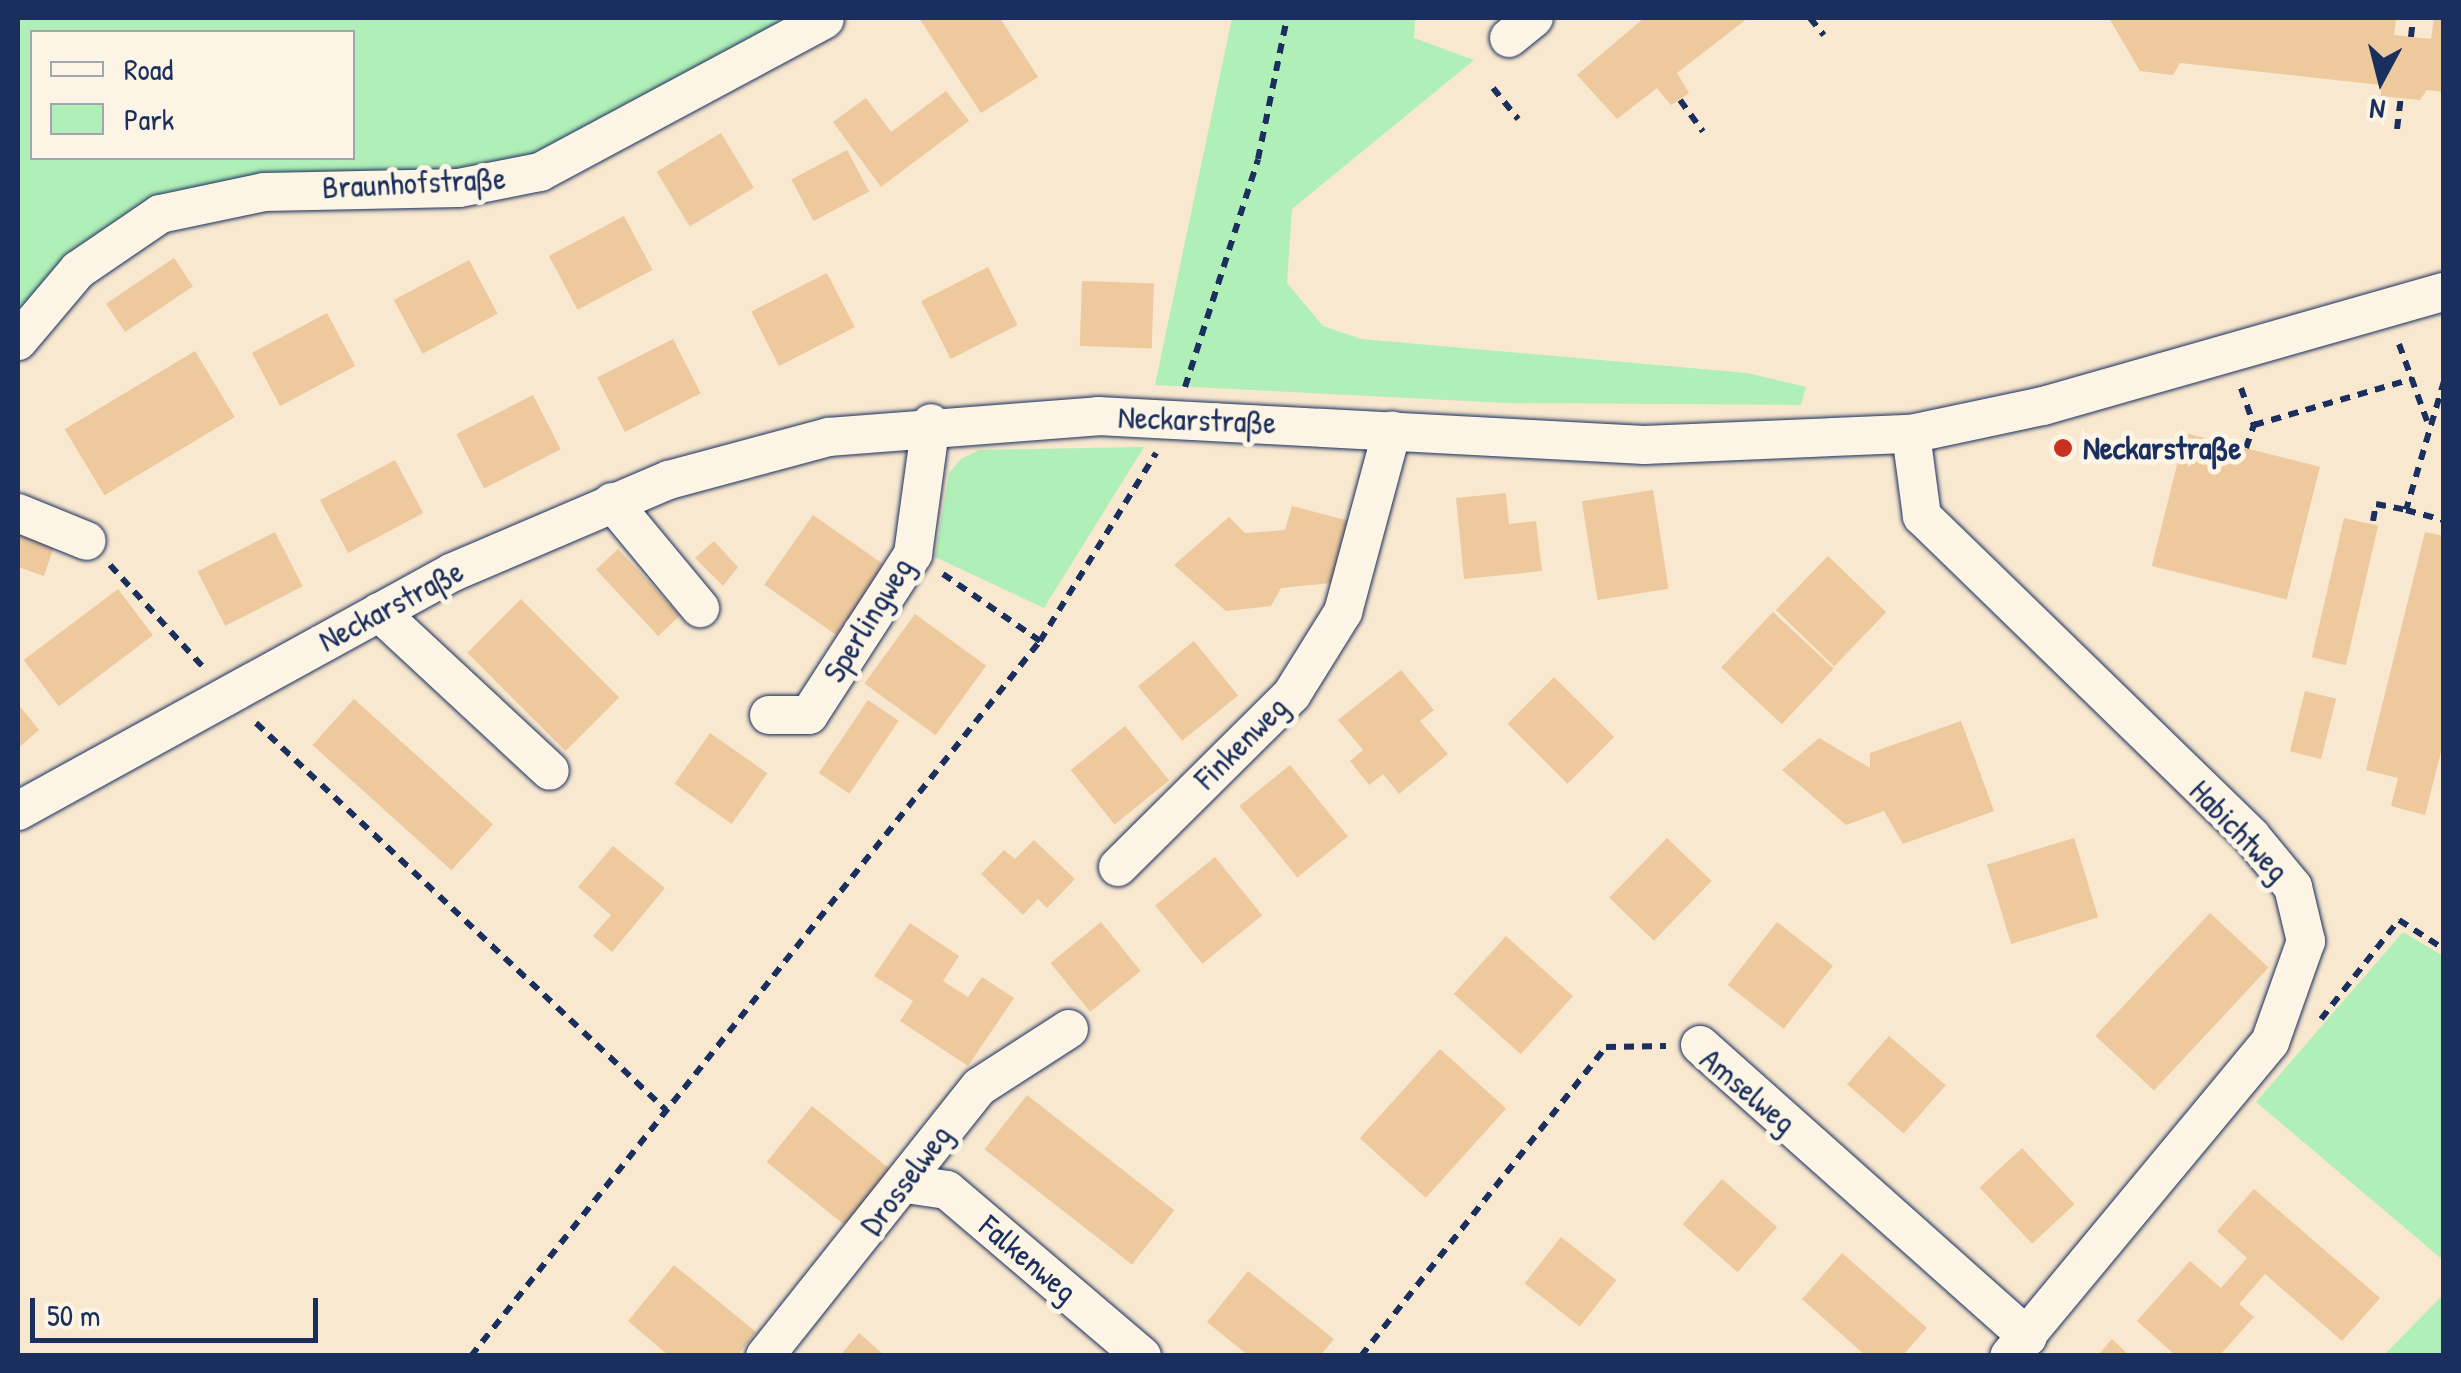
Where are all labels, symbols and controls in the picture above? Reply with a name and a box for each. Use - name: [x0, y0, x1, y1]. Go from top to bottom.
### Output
- legend: [30, 30, 355, 160]
- north arrow: [2331, 30, 2431, 130]
- text: Road: [124, 49, 173, 89]
- text: N: [2368, 90, 2387, 130]
- text: Park: [124, 99, 174, 139]
- street label: Braunhofstraße: [321, 159, 507, 207]
- street label: Neckarstraße: [1117, 398, 1277, 442]
- place label: Neckarstraße: [2083, 429, 2241, 467]
- marker: Neckarstraße: [2052, 437, 2074, 459]
- street label: Sperlingweg: [815, 551, 921, 689]
- street label: Neckarstraße: [312, 552, 470, 660]
- street label: Finkenweg: [1186, 688, 1296, 798]
- street label: Habichtweg: [2181, 772, 2297, 890]
- street label: Amselweg: [1692, 1040, 1804, 1142]
- street label: Drosselweg: [852, 1117, 960, 1243]
- street label: Falkenweg: [971, 1207, 1085, 1311]
- scale bar: [35, 1278, 322, 1340]
- text: 50 m: [47, 1295, 100, 1335]

